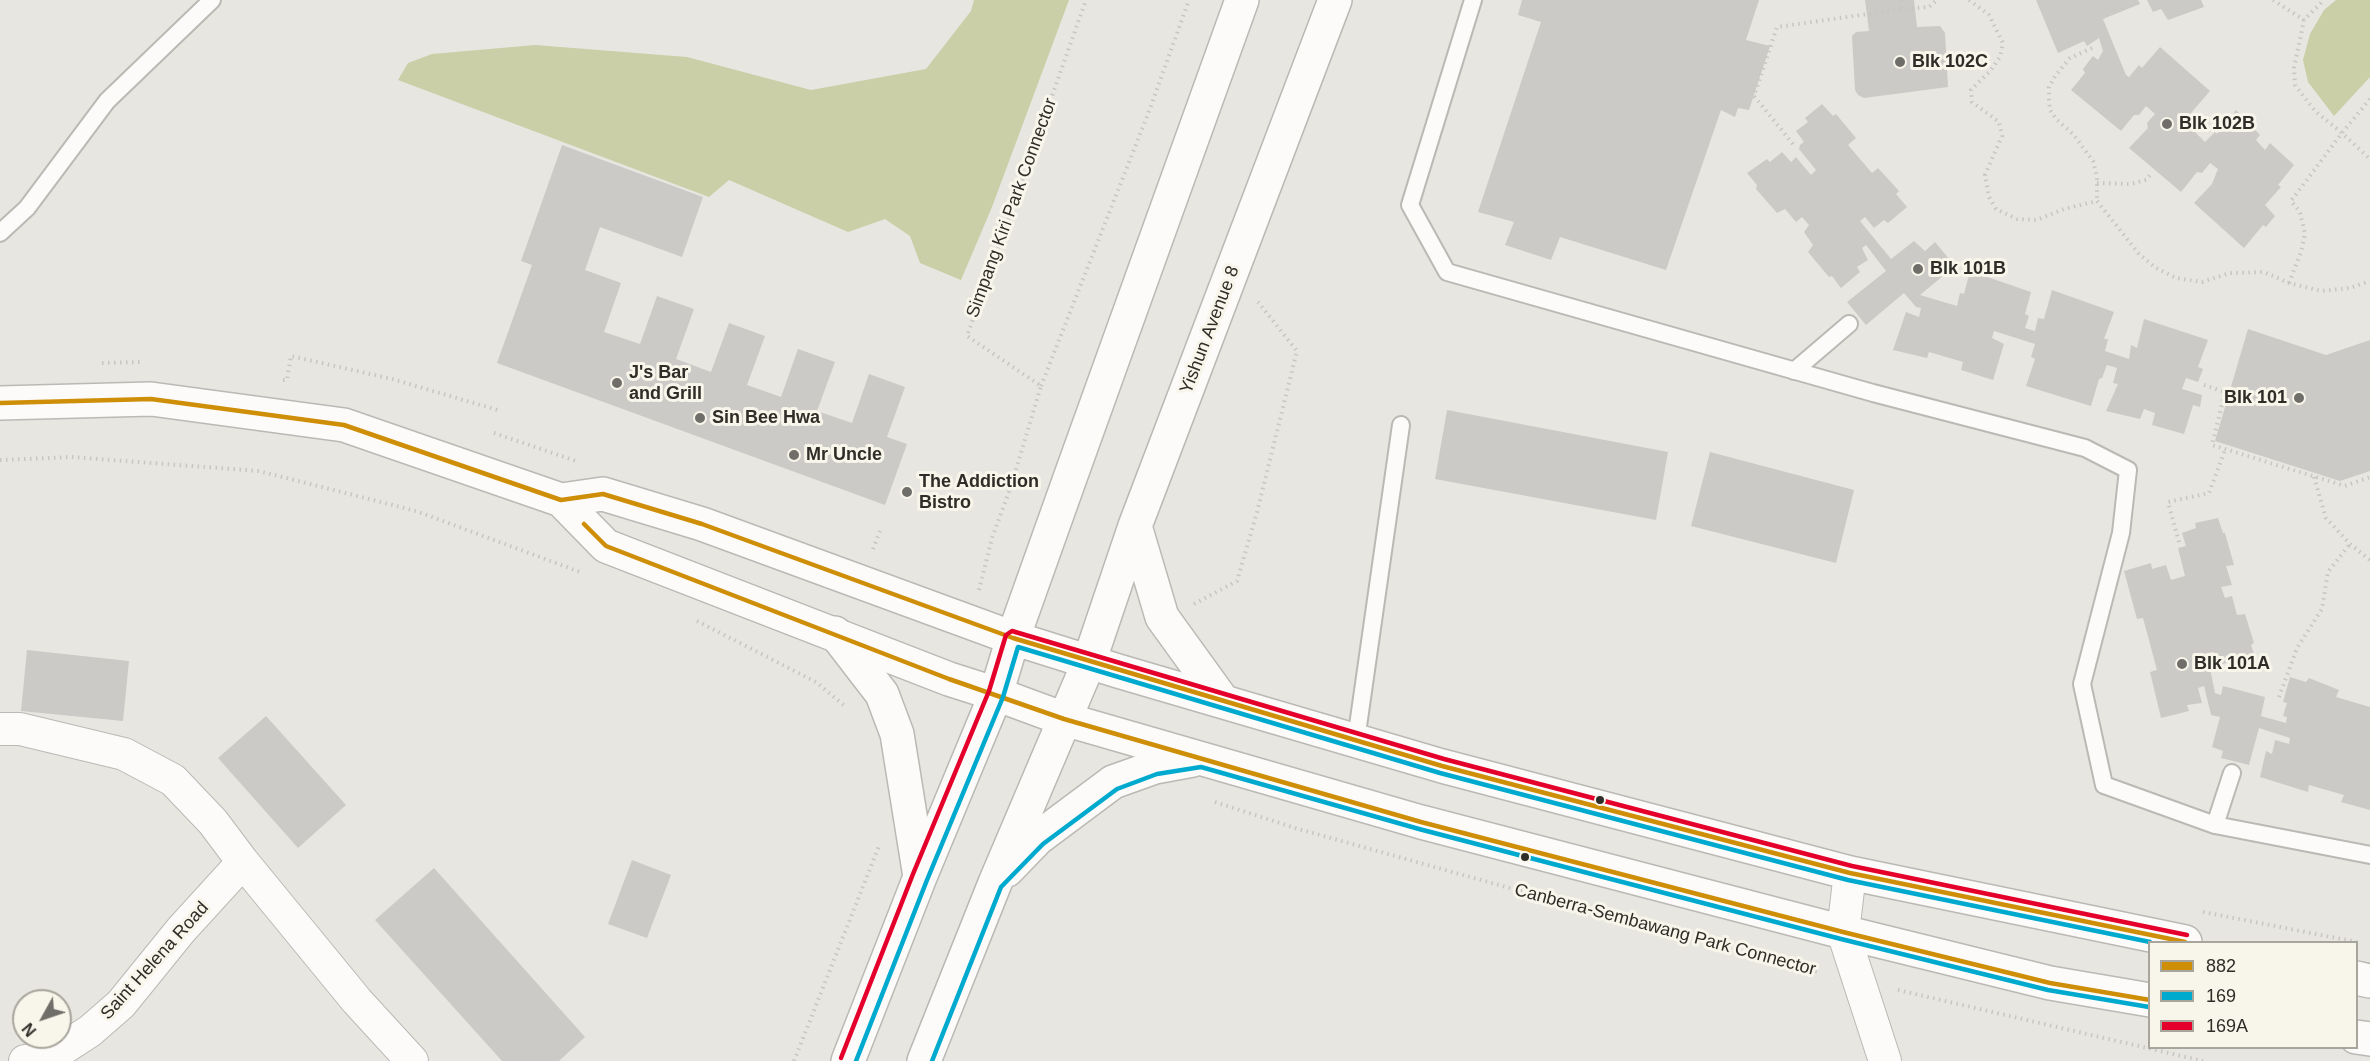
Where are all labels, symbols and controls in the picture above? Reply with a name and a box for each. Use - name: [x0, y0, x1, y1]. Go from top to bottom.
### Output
- place label: Blk 102C: [1912, 51, 1988, 73]
- marker: Blk 102C: [1893, 55, 1907, 69]
- street label: Simpang Kiri Park Connector: [962, 95, 1062, 321]
- place label: Blk 102B: [2179, 113, 2255, 135]
- marker: Blk 102B: [2160, 117, 2174, 131]
- place label: Blk 101B: [1930, 258, 2006, 280]
- marker: Blk 101B: [1911, 262, 1925, 276]
- street label: Yishun Avenue 8: [1176, 263, 1244, 397]
- place label: J's Bar and Grill: [629, 362, 702, 404]
- marker: J's Bar and Grill: [610, 376, 624, 390]
- place label: Blk 101: [2224, 387, 2287, 409]
- marker: Blk 101: [2292, 391, 2306, 405]
- place label: Sin Bee Hwa: [712, 407, 820, 429]
- marker: Sin Bee Hwa: [693, 411, 707, 425]
- place label: Mr Uncle: [806, 444, 882, 466]
- marker: Mr Uncle: [787, 448, 801, 462]
- place label: The Addiction Bistro: [919, 471, 1039, 514]
- marker: The Addiction Bistro: [900, 485, 914, 499]
- place label: Blk 101A: [2194, 653, 2270, 675]
- marker: Blk 101A: [2175, 657, 2189, 671]
- unlabelled marker: [1594, 794, 1606, 806]
- unlabelled marker: [1519, 851, 1531, 863]
- street label: Canberra-Sembawang Park Connector: [1512, 879, 1818, 981]
- street label: Saint Helena Road: [96, 898, 214, 1024]
- legend: [2148, 941, 2358, 1049]
- text: 882: [2206, 956, 2236, 976]
- text: 169: [2206, 986, 2236, 1006]
- north arrow: [12, 989, 72, 1049]
- text: 169A: [2206, 1016, 2248, 1036]
- text: N: [19, 1020, 40, 1039]

